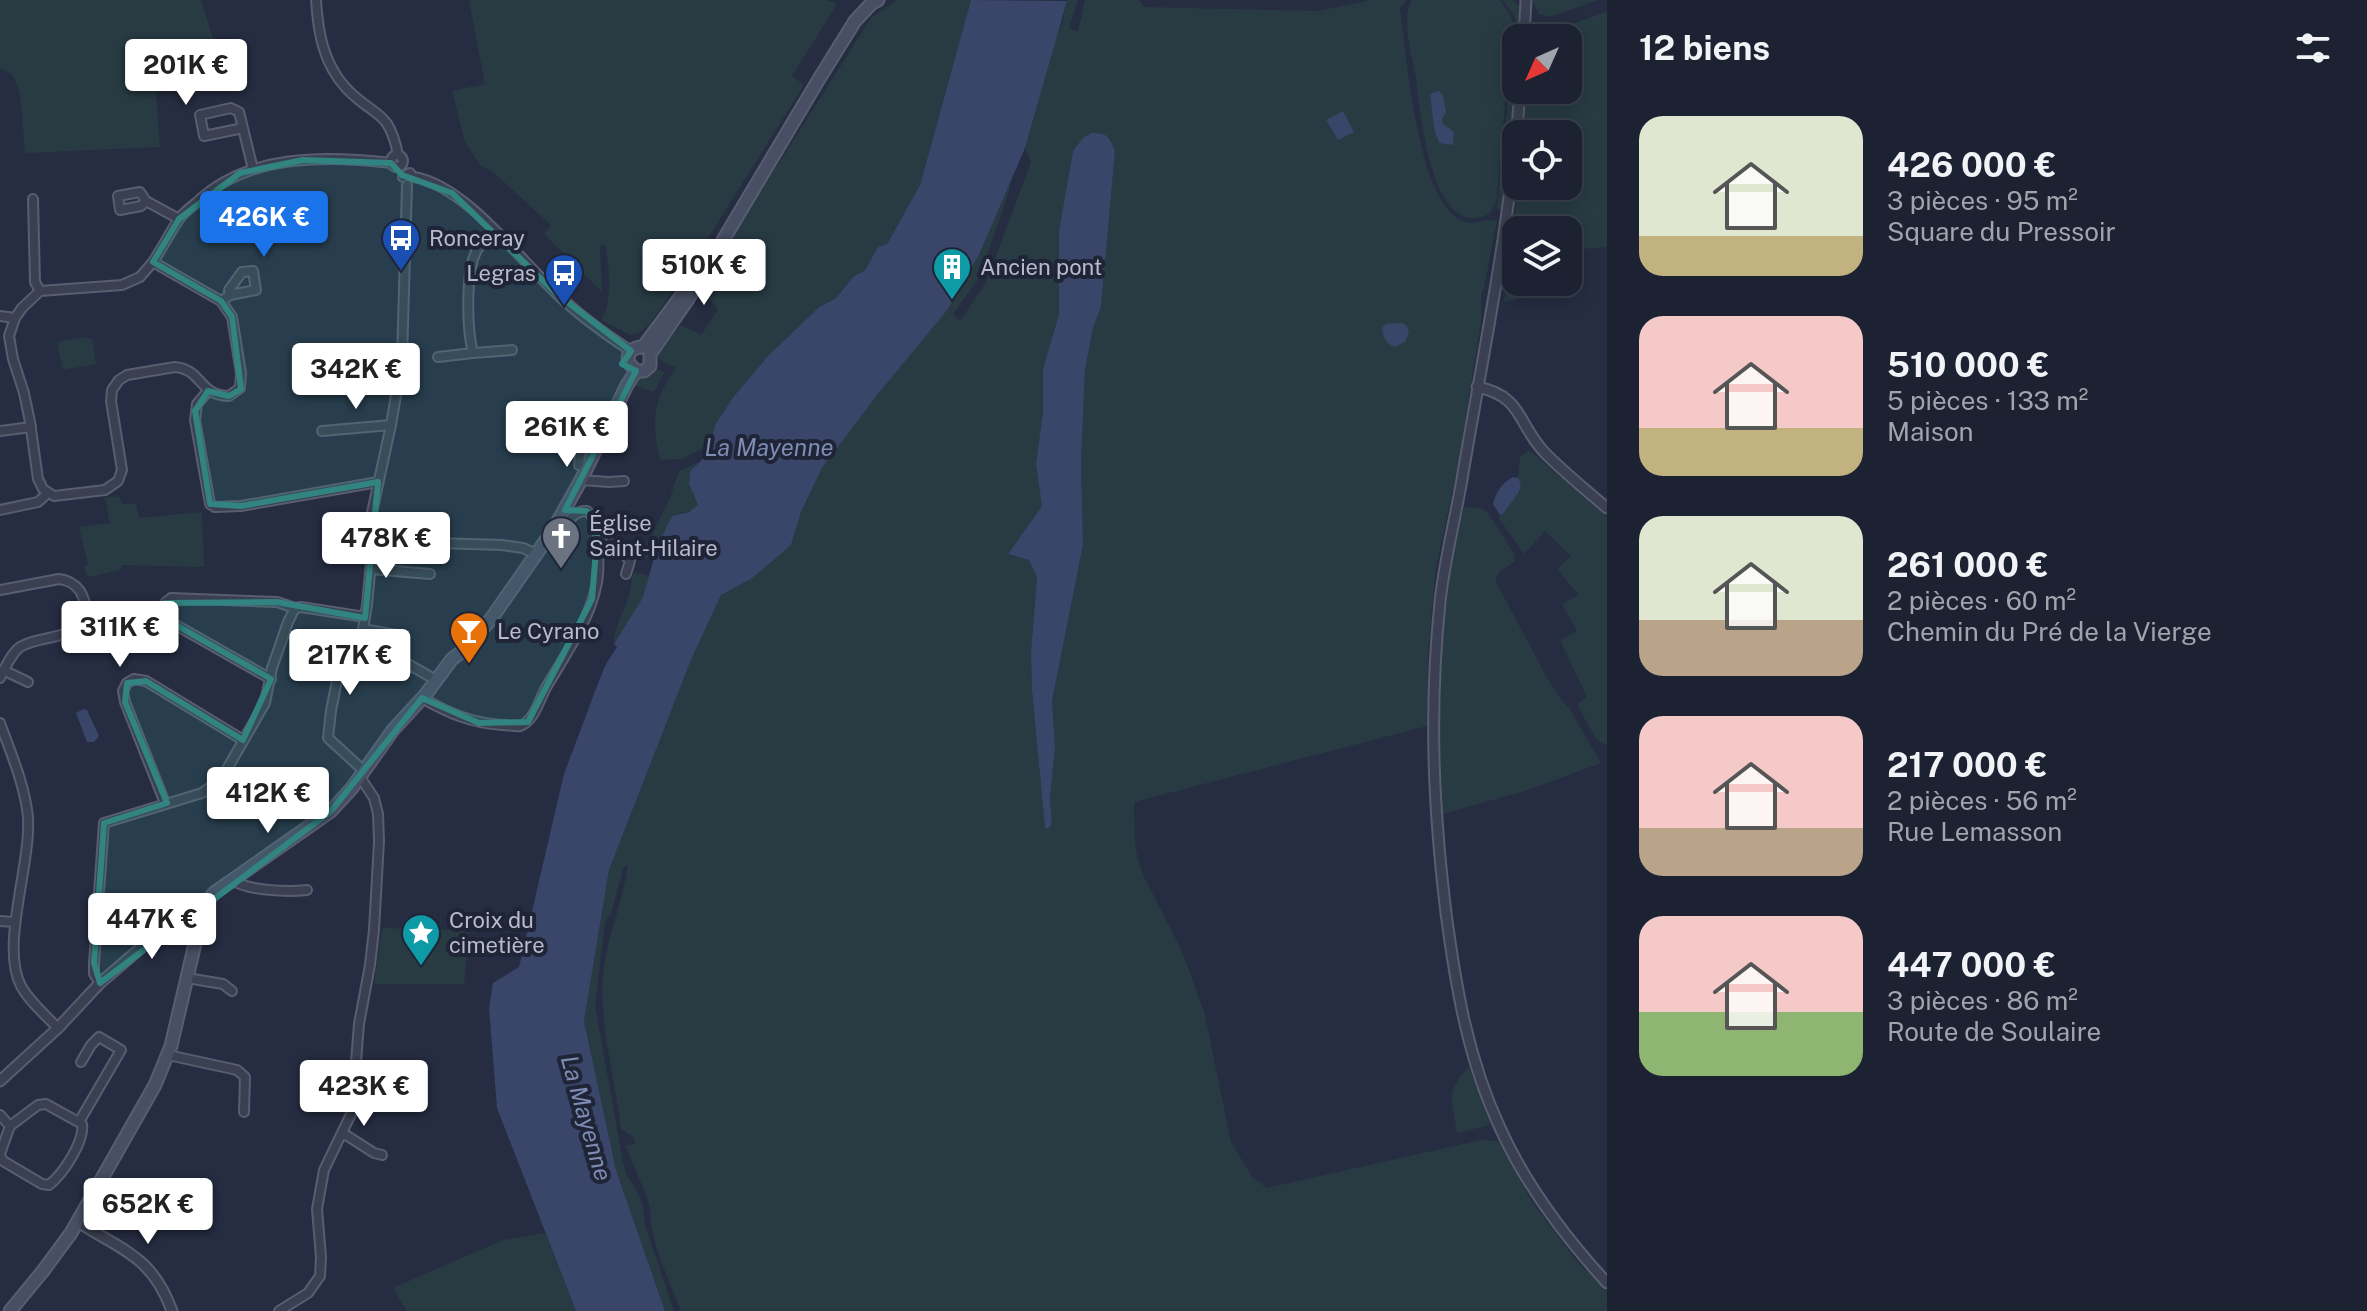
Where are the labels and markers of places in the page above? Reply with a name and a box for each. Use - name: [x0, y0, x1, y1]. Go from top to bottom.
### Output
- pin: 201K €: [121, 39, 251, 107]
- pin: 426K €: [199, 191, 329, 259]
- bus stop icon: Ronceray: [380, 217, 422, 272]
- place label: Ronceray: [429, 225, 525, 251]
- pin: 510K €: [639, 239, 769, 307]
- building icon: Ancien pont: [931, 246, 973, 301]
- bus stop icon: Legras: [543, 252, 585, 307]
- place label: Ancien pont: [980, 254, 1102, 280]
- place label: Legras: [466, 260, 536, 286]
- pin: 342K €: [291, 343, 421, 411]
- pin: 261K €: [502, 401, 632, 469]
- place label: Église Saint-Hilaire: [589, 510, 718, 561]
- pin: 478K €: [321, 512, 451, 580]
- church icon: Église Saint-Hilaire: [540, 515, 582, 570]
- pin: 311K €: [55, 601, 185, 669]
- bar icon: Le Cyrano: [448, 610, 490, 665]
- place label: Le Cyrano: [497, 618, 599, 644]
- pin: 217K €: [285, 629, 415, 697]
- pin: 412K €: [203, 767, 333, 835]
- pin: 447K €: [87, 893, 217, 961]
- place label: Croix du cimetière: [449, 907, 545, 958]
- place icon: Croix du cimetière: [400, 912, 442, 967]
- pin: 423K €: [299, 1060, 429, 1128]
- pin: 652K €: [83, 1178, 213, 1246]

